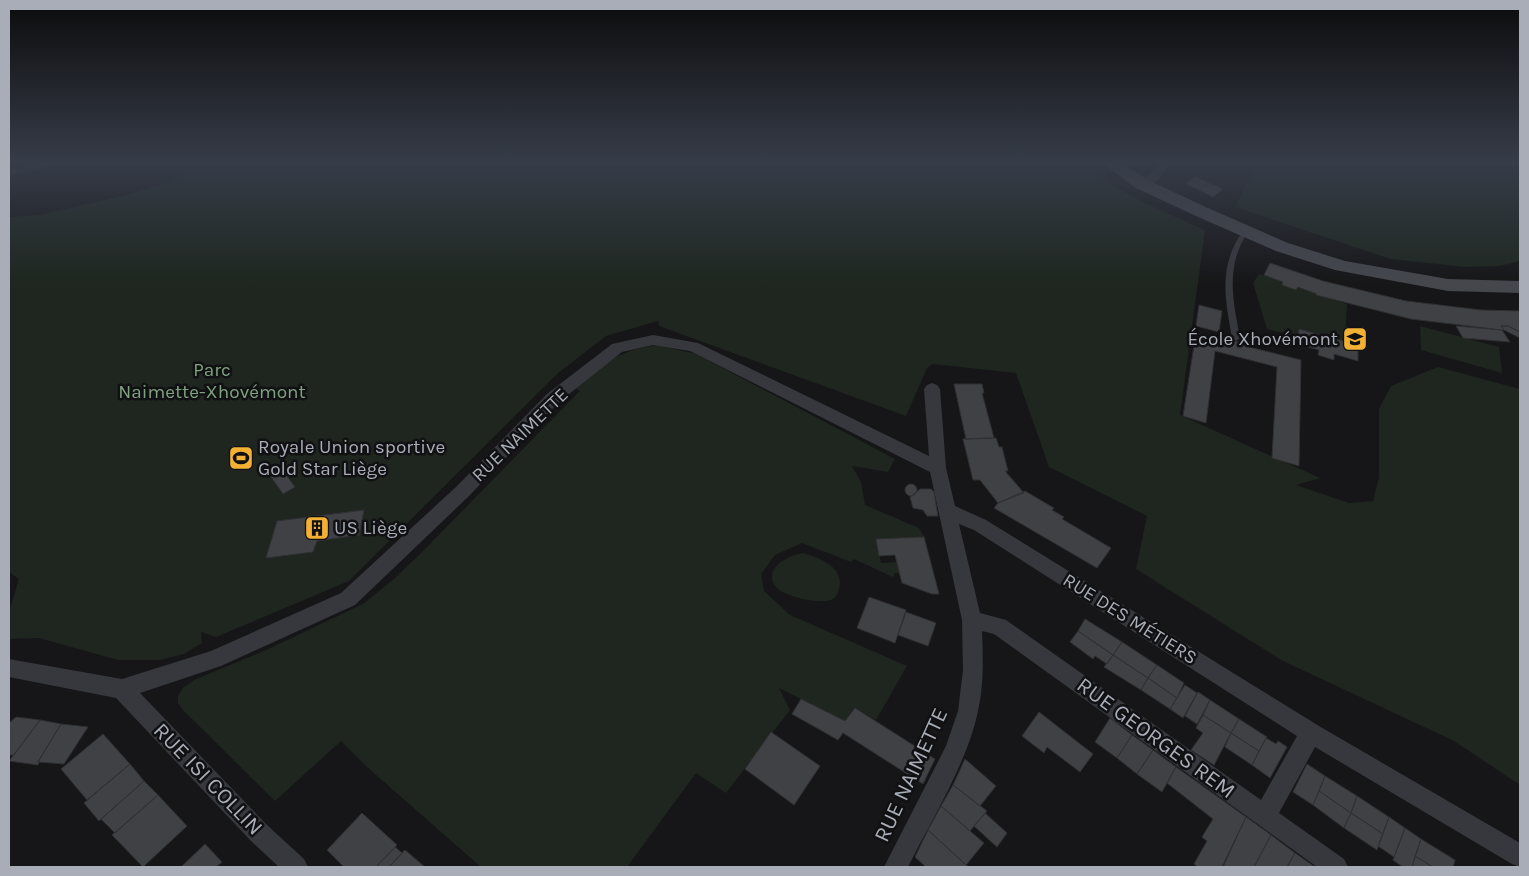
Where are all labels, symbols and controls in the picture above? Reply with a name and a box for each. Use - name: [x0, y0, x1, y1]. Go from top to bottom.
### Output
- school or university icon: École Xhovémont: [1342, 326, 1368, 352]
- place label: École Xhovémont: [1187, 327, 1338, 350]
- park label: Parc Naimette-Xhovémont: [118, 359, 306, 403]
- street label: RUE NAIMETTE: [467, 384, 573, 486]
- place label: Royale Union sportive Gold Star Liège: [258, 436, 445, 480]
- sports icon: Royale Union sportive Gold Star Liège: [228, 445, 254, 471]
- building icon: US Liège: [304, 515, 330, 541]
- place label: US Liège: [334, 517, 407, 539]
- street label: RUE DES MÉTIERS: [1059, 568, 1202, 669]
- street label: RUE GEORGES REM: [1072, 672, 1240, 804]
- street label: RUE NAIMETTE: [869, 704, 953, 846]
- street label: RUE ISI COLLIN: [148, 718, 268, 840]

